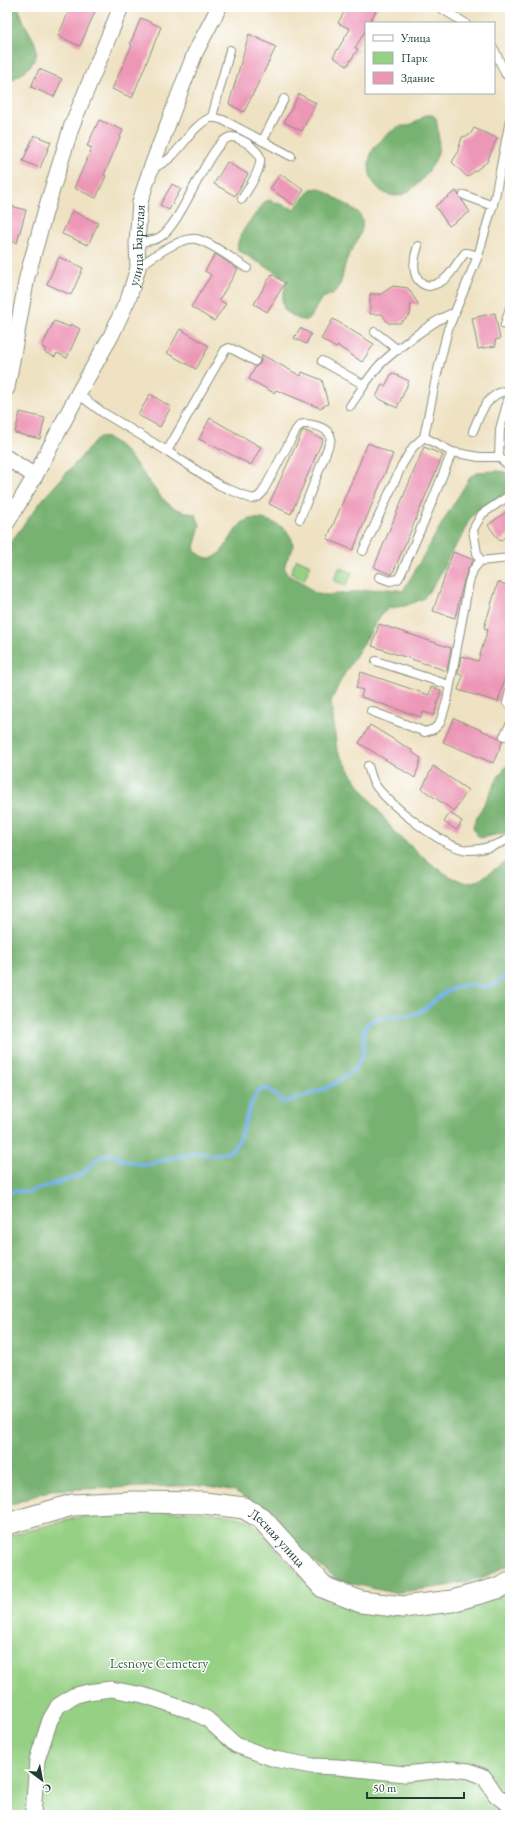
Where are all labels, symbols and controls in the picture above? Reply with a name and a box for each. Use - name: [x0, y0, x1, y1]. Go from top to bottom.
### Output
- legend: [365, 22, 495, 94]
- text: Улица: [400, 30, 431, 46]
- text: Парк: [401, 50, 428, 66]
- text: Здание: [401, 70, 435, 86]
- street label: улица Барклая: [124, 204, 149, 288]
- street label: Лесная улица: [246, 1504, 310, 1571]
- park label: Lesnoye Cemetery: [110, 1654, 209, 1672]
- north arrow: [22, 1760, 62, 1800]
- scale bar: [367, 1774, 464, 1800]
- text: С: [40, 1780, 54, 1797]
- text: 50 m: [373, 1780, 397, 1796]

